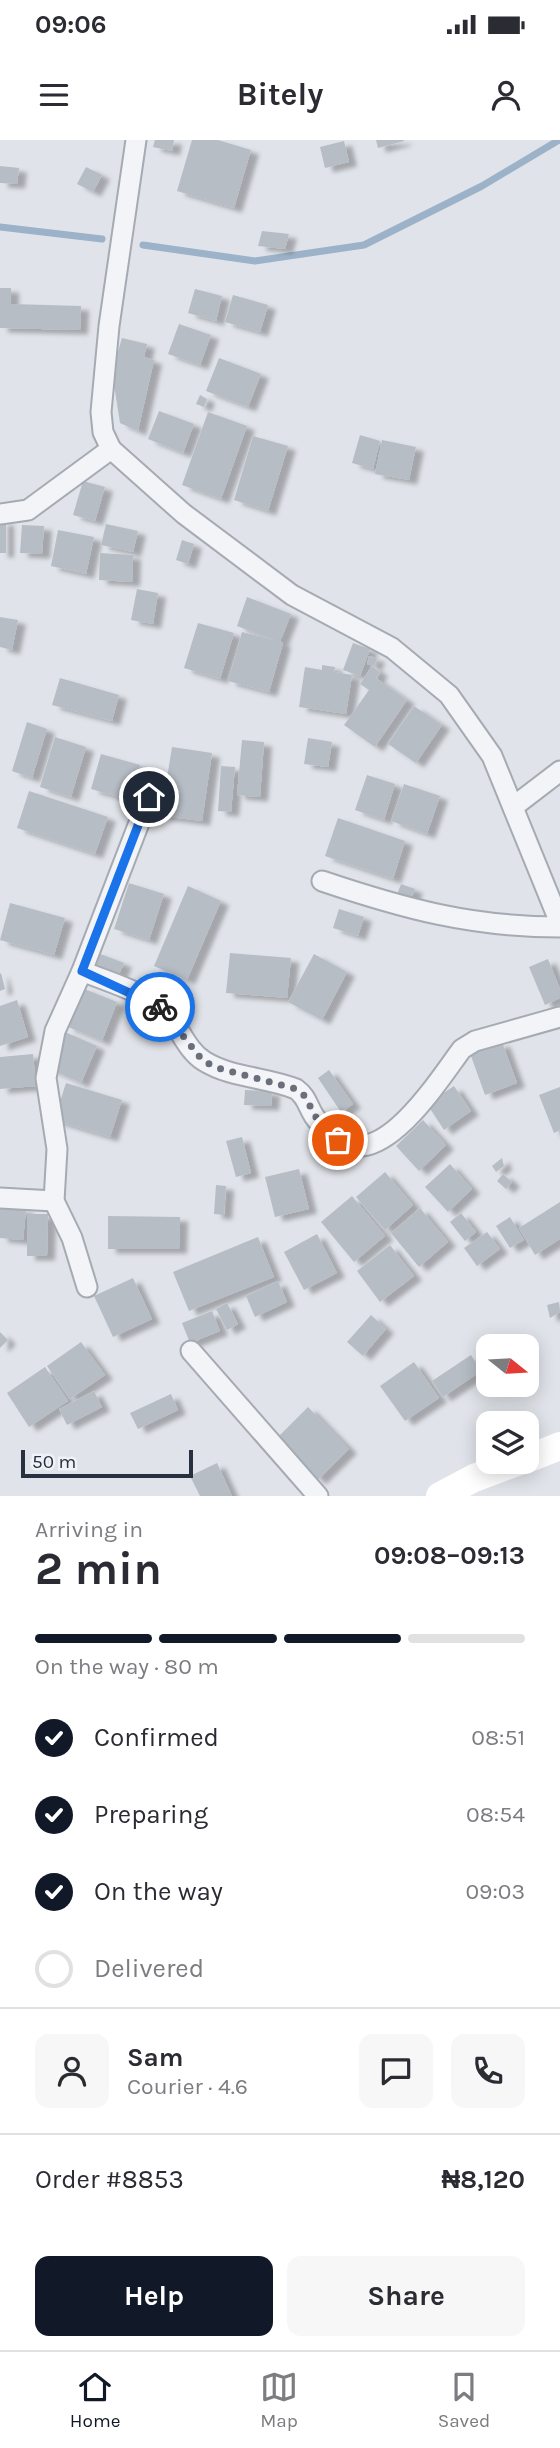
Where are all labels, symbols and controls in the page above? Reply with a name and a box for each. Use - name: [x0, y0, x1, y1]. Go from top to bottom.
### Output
- text: 09:06: [35, 9, 107, 40]
- icon: menu: [35, 76, 73, 114]
- text: Bitely: [237, 76, 323, 113]
- icon: person: [487, 76, 525, 114]
- pin: [119, 767, 179, 827]
- icon: home: [130, 778, 168, 816]
- courier: [125, 972, 195, 1042]
- icon: bike: [141, 988, 179, 1026]
- pin: [308, 1110, 368, 1170]
- icon: bag: [319, 1121, 357, 1159]
- north arrow: [476, 1334, 539, 1396]
- map controls: [476, 1334, 539, 1474]
- button: layers: [476, 1411, 539, 1474]
- scale bar: [21, 1447, 192, 1479]
- text: 50 m: [32, 1451, 76, 1473]
- text: Arriving in: [35, 1516, 143, 1543]
- text: 09:08–09:13: [374, 1540, 525, 1571]
- text: 2 min: [35, 1542, 162, 1596]
- text: On the way · 80 m: [35, 1653, 219, 1680]
- icon: check: [35, 1719, 73, 1757]
- text: Confirmed: [94, 1722, 219, 1753]
- text: 08:51: [471, 1724, 525, 1751]
- icon: check: [35, 1796, 73, 1834]
- text: Preparing: [94, 1799, 208, 1830]
- text: 08:54: [466, 1801, 525, 1828]
- icon: check: [35, 1873, 73, 1911]
- text: On the way: [94, 1876, 223, 1907]
- text: 09:03: [465, 1878, 525, 1905]
- text: Delivered: [94, 1953, 204, 1984]
- button: person: [35, 2034, 109, 2108]
- button: chat: [359, 2034, 433, 2108]
- button: phone: [451, 2034, 525, 2108]
- text: Sam: [127, 2042, 183, 2073]
- text: Courier · 4.6: [127, 2073, 248, 2100]
- text: Order #8853: [35, 2164, 184, 2195]
- text: ₦8,120: [441, 2164, 525, 2195]
- button: Help: [35, 2256, 273, 2336]
- button: Share: [287, 2256, 525, 2336]
- tab: Home: [70, 2368, 120, 2432]
- tab: Map: [260, 2368, 298, 2432]
- tab: Saved: [438, 2368, 490, 2432]

